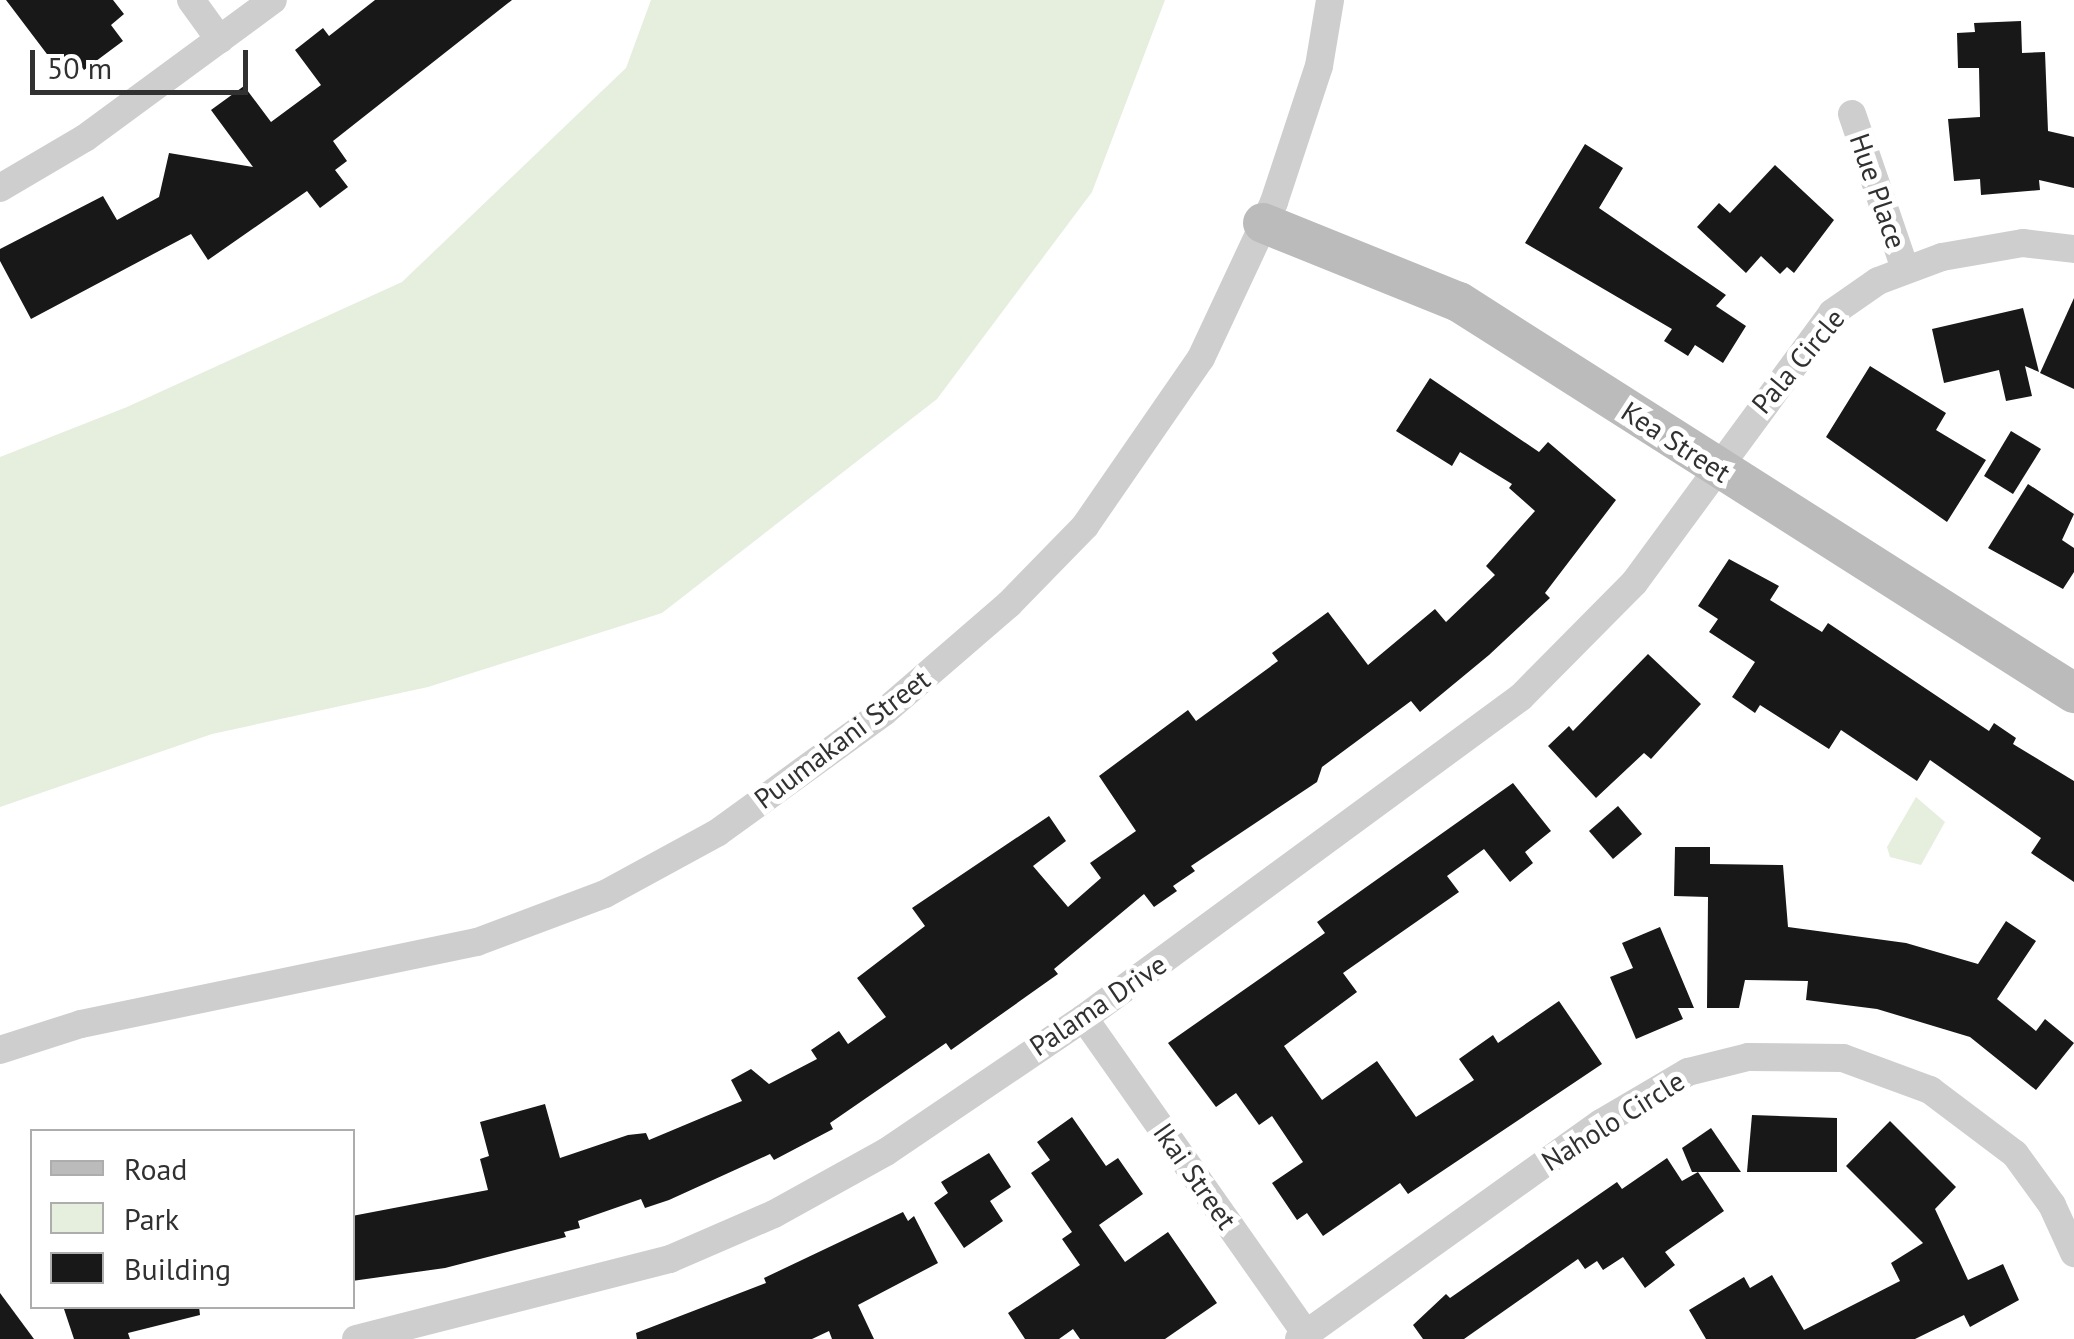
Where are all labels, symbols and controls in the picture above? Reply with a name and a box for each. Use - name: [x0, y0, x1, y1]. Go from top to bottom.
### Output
- scale bar: [35, 30, 252, 92]
- text: 50 m: [47, 48, 112, 87]
- street label: Hue Place: [1843, 129, 1913, 253]
- street label: Pala Circle: [1745, 302, 1851, 420]
- street label: Kea Street: [1615, 394, 1737, 490]
- street label: Puumakani Street: [748, 662, 936, 816]
- street label: Palama Drive: [1023, 947, 1173, 1063]
- street label: Naholo Circle: [1536, 1064, 1690, 1178]
- street label: Ikai Street: [1146, 1116, 1244, 1236]
- legend: [30, 1129, 355, 1309]
- text: Road: [124, 1149, 188, 1188]
- text: Park: [124, 1199, 179, 1238]
- text: Building: [124, 1249, 231, 1288]

